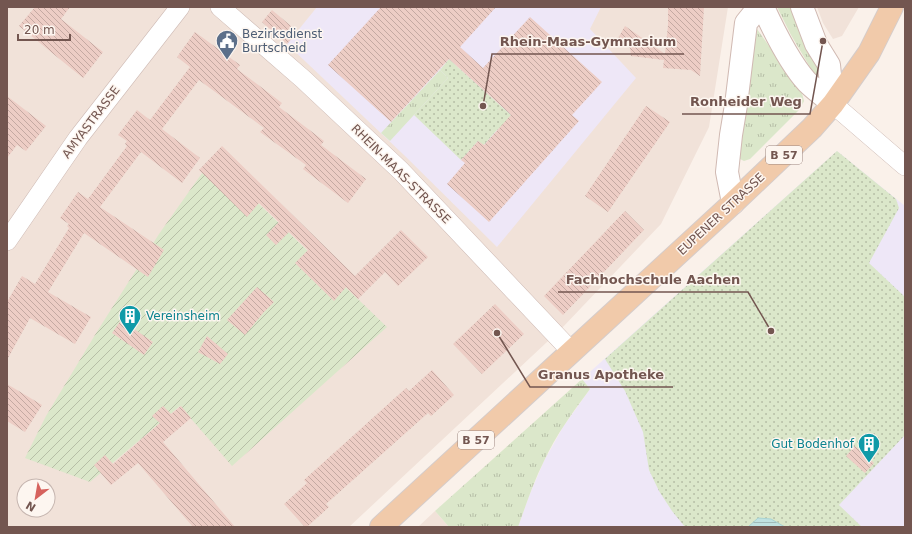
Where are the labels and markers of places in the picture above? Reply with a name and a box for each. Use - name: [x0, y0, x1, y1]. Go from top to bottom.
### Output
- place label: Bezirksdienst Burtscheid: [242, 27, 323, 55]
- public building icon: Bezirksdienst Burtscheid: [214, 28, 240, 61]
- callout: Rhein-Maas-Gymnasium: [492, 29, 684, 54]
- callout: Ronheider Weg: [682, 89, 810, 114]
- callout: Fachhochschule Aachen: [558, 267, 748, 292]
- building icon: Vereinsheim: [117, 303, 143, 336]
- place label: Vereinsheim: [146, 309, 220, 323]
- callout: Granus Apotheke: [530, 362, 673, 387]
- building icon: Gut Bodenhof: [856, 431, 882, 464]
- place label: Gut Bodenhof: [771, 437, 855, 451]

